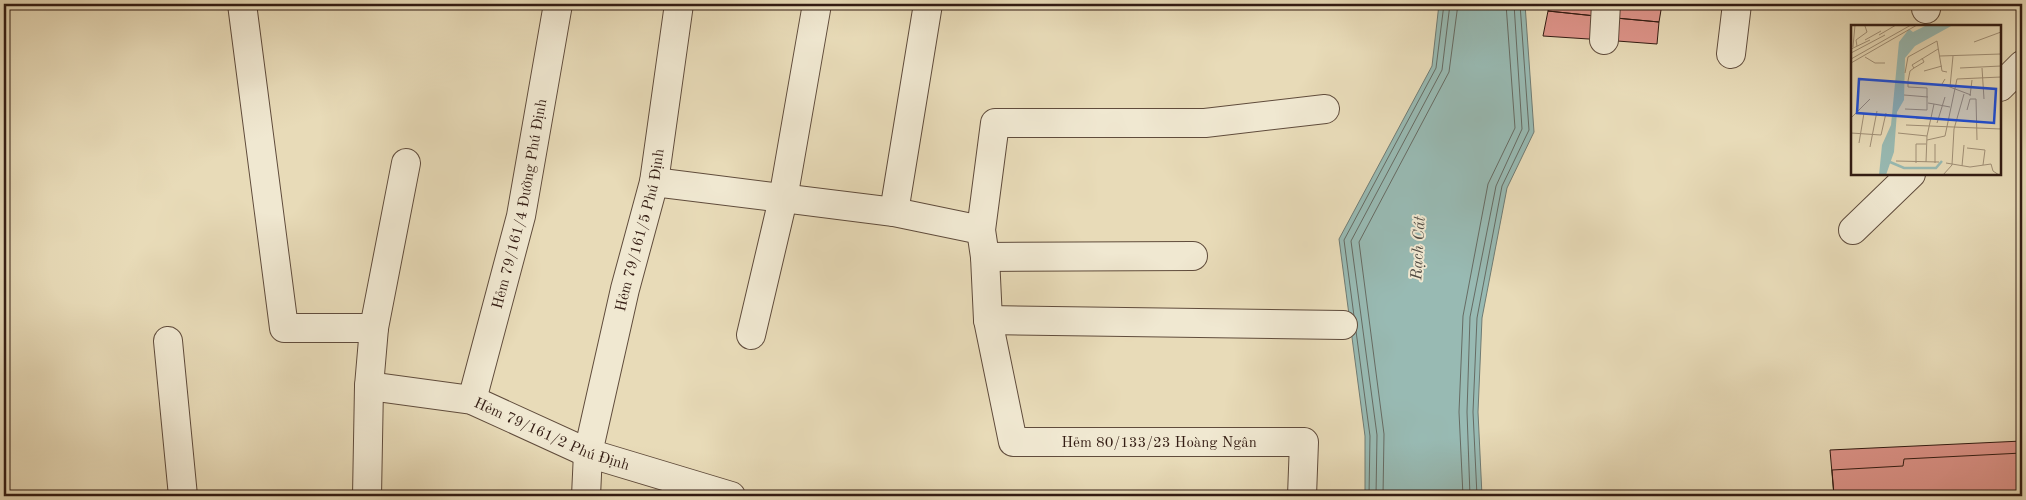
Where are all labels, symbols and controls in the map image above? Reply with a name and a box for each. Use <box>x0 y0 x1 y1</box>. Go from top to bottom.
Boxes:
inset map <box>1851 25 2001 175</box>
street label: Hẻm 79/161/4 Đường Phú Định <box>491 98 550 311</box>
street label: Hẻm 79/161/5 Phú Định <box>614 148 668 313</box>
water label: Rạch Cát <box>1409 215 1429 281</box>
street label: Hẻm 79/161/2 Phú Định <box>471 396 631 474</box>
street label: Hẻm 80/133/23 Hoàng Ngân <box>1061 436 1257 451</box>

